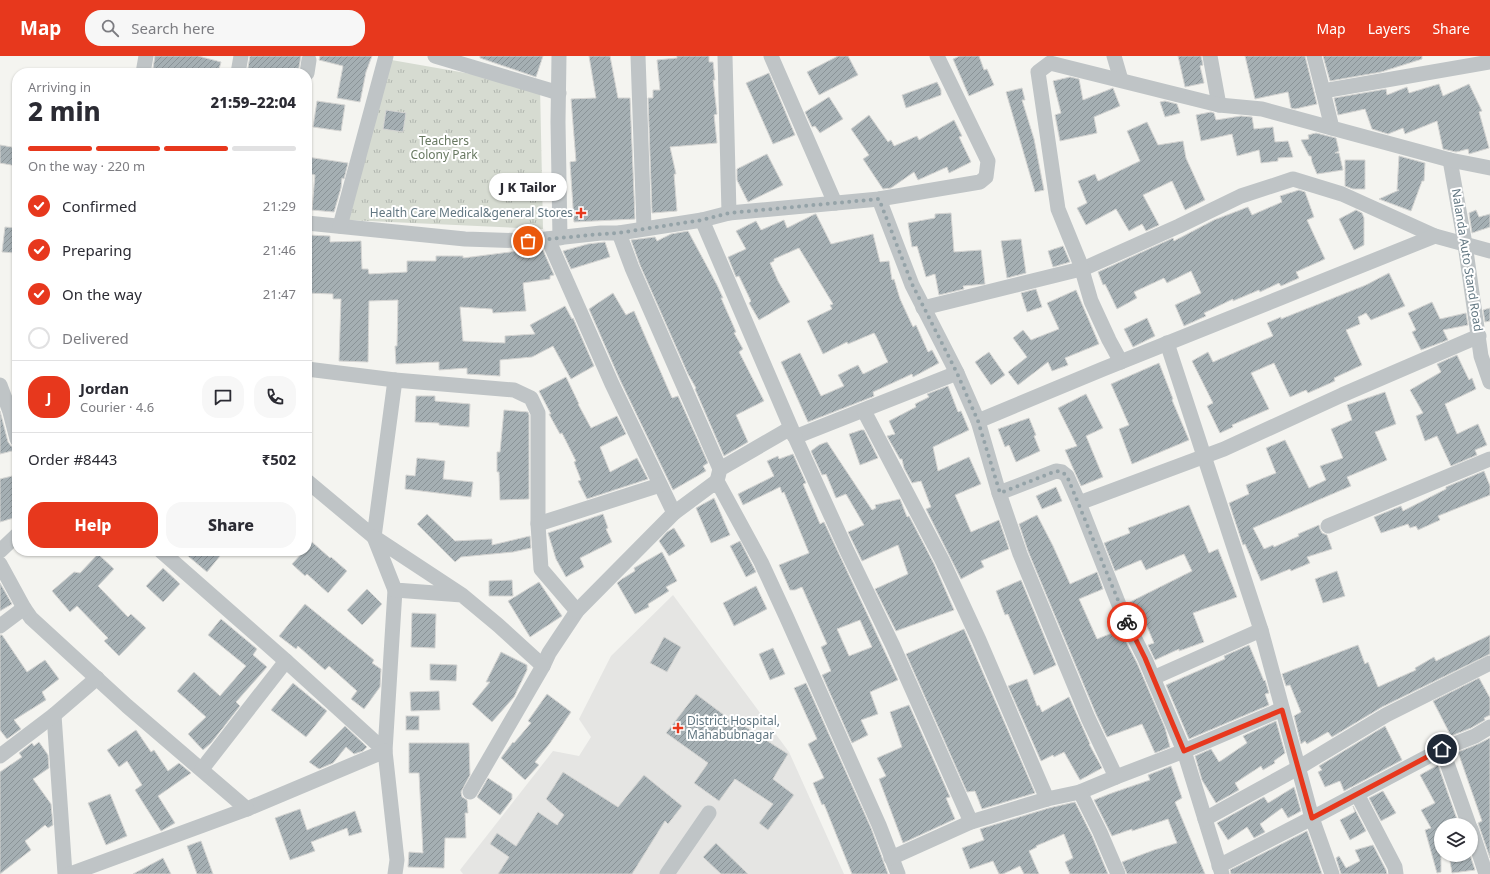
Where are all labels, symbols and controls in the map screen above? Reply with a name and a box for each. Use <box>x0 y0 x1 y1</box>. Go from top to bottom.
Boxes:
search box <box>85 10 365 46</box>
text: Map <box>20 15 61 41</box>
icon: search <box>99 17 121 39</box>
text: Search here <box>131 18 215 38</box>
text: Map <box>1317 19 1346 38</box>
text: Layers <box>1368 19 1410 38</box>
text: Share <box>1432 19 1470 38</box>
text: Arriving in <box>28 78 91 96</box>
text: 21:59–22:04 <box>211 92 296 112</box>
text: 2 min <box>28 93 101 129</box>
park label: Teachers Colony Park <box>410 132 478 163</box>
text: On the way · 220 m <box>28 157 145 175</box>
callout: J K Tailor <box>489 173 567 201</box>
text: J K Tailor <box>500 178 556 196</box>
street label: Nalanda Auto Stand Road <box>1448 187 1487 333</box>
icon: check <box>28 195 50 217</box>
text: Confirmed <box>62 196 137 216</box>
text: 21:29 <box>263 197 296 215</box>
place label: Health Care Medical&general Stores <box>370 204 573 221</box>
marker: Health Care Medical&general Stores <box>576 208 586 218</box>
pin <box>511 224 545 258</box>
icon: bag <box>517 230 539 252</box>
icon: check <box>28 239 50 261</box>
text: Preparing <box>62 240 132 260</box>
text: 21:46 <box>263 241 296 259</box>
icon: check <box>28 283 50 305</box>
text: On the way <box>62 284 142 304</box>
text: 21:47 <box>263 285 296 303</box>
text: Delivered <box>62 328 129 348</box>
button: chat <box>202 376 244 418</box>
button: phone <box>254 376 296 418</box>
text: Jordan <box>80 378 129 398</box>
text: J <box>47 387 51 407</box>
text: Courier · 4.6 <box>80 398 154 416</box>
text: Order #8443 <box>28 449 117 469</box>
text: ₹502 <box>262 449 296 469</box>
button: Help <box>28 502 158 548</box>
button: Share <box>166 502 296 548</box>
courier <box>1107 602 1147 642</box>
icon: bike <box>1116 611 1138 633</box>
place label: District Hospital, Mahabubnagar <box>687 712 780 743</box>
marker: District Hospital, Mahabubnagar <box>672 722 684 734</box>
pin <box>1425 732 1459 766</box>
icon: home <box>1431 738 1453 760</box>
map controls <box>1434 818 1478 862</box>
button: layers <box>1434 818 1478 862</box>

